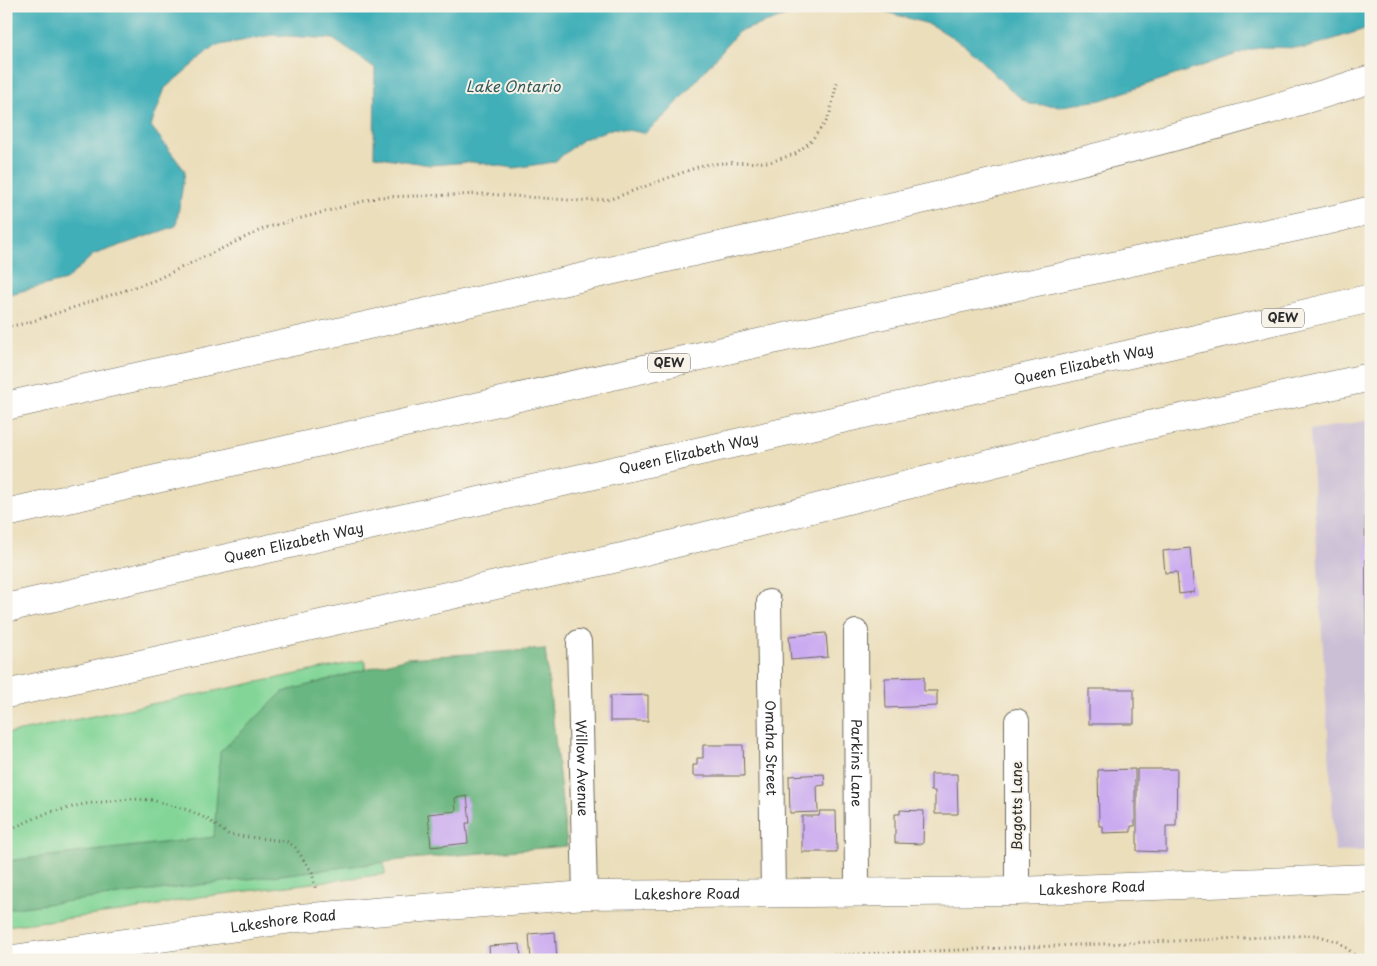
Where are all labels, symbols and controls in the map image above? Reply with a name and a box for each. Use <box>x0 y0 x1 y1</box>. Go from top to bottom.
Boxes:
water label: Lake Ontario <box>466 74 561 97</box>
road number: QEW <box>1262 308 1304 328</box>
street label: Queen Elizabeth Way <box>1012 338 1156 390</box>
road number: QEW <box>648 353 690 372</box>
street label: Queen Elizabeth Way <box>617 427 761 479</box>
street label: Queen Elizabeth Way <box>222 517 365 568</box>
street label: Omaha Street <box>760 700 783 796</box>
street label: Willow Avenue <box>571 719 594 817</box>
street label: Parkins Lane <box>846 719 868 807</box>
street label: Bagotts Lane <box>1006 761 1027 851</box>
street label: Lakeshore Road <box>1038 875 1146 900</box>
street label: Lakeshore Road <box>634 883 740 905</box>
street label: Lakeshore Road <box>229 904 337 938</box>

